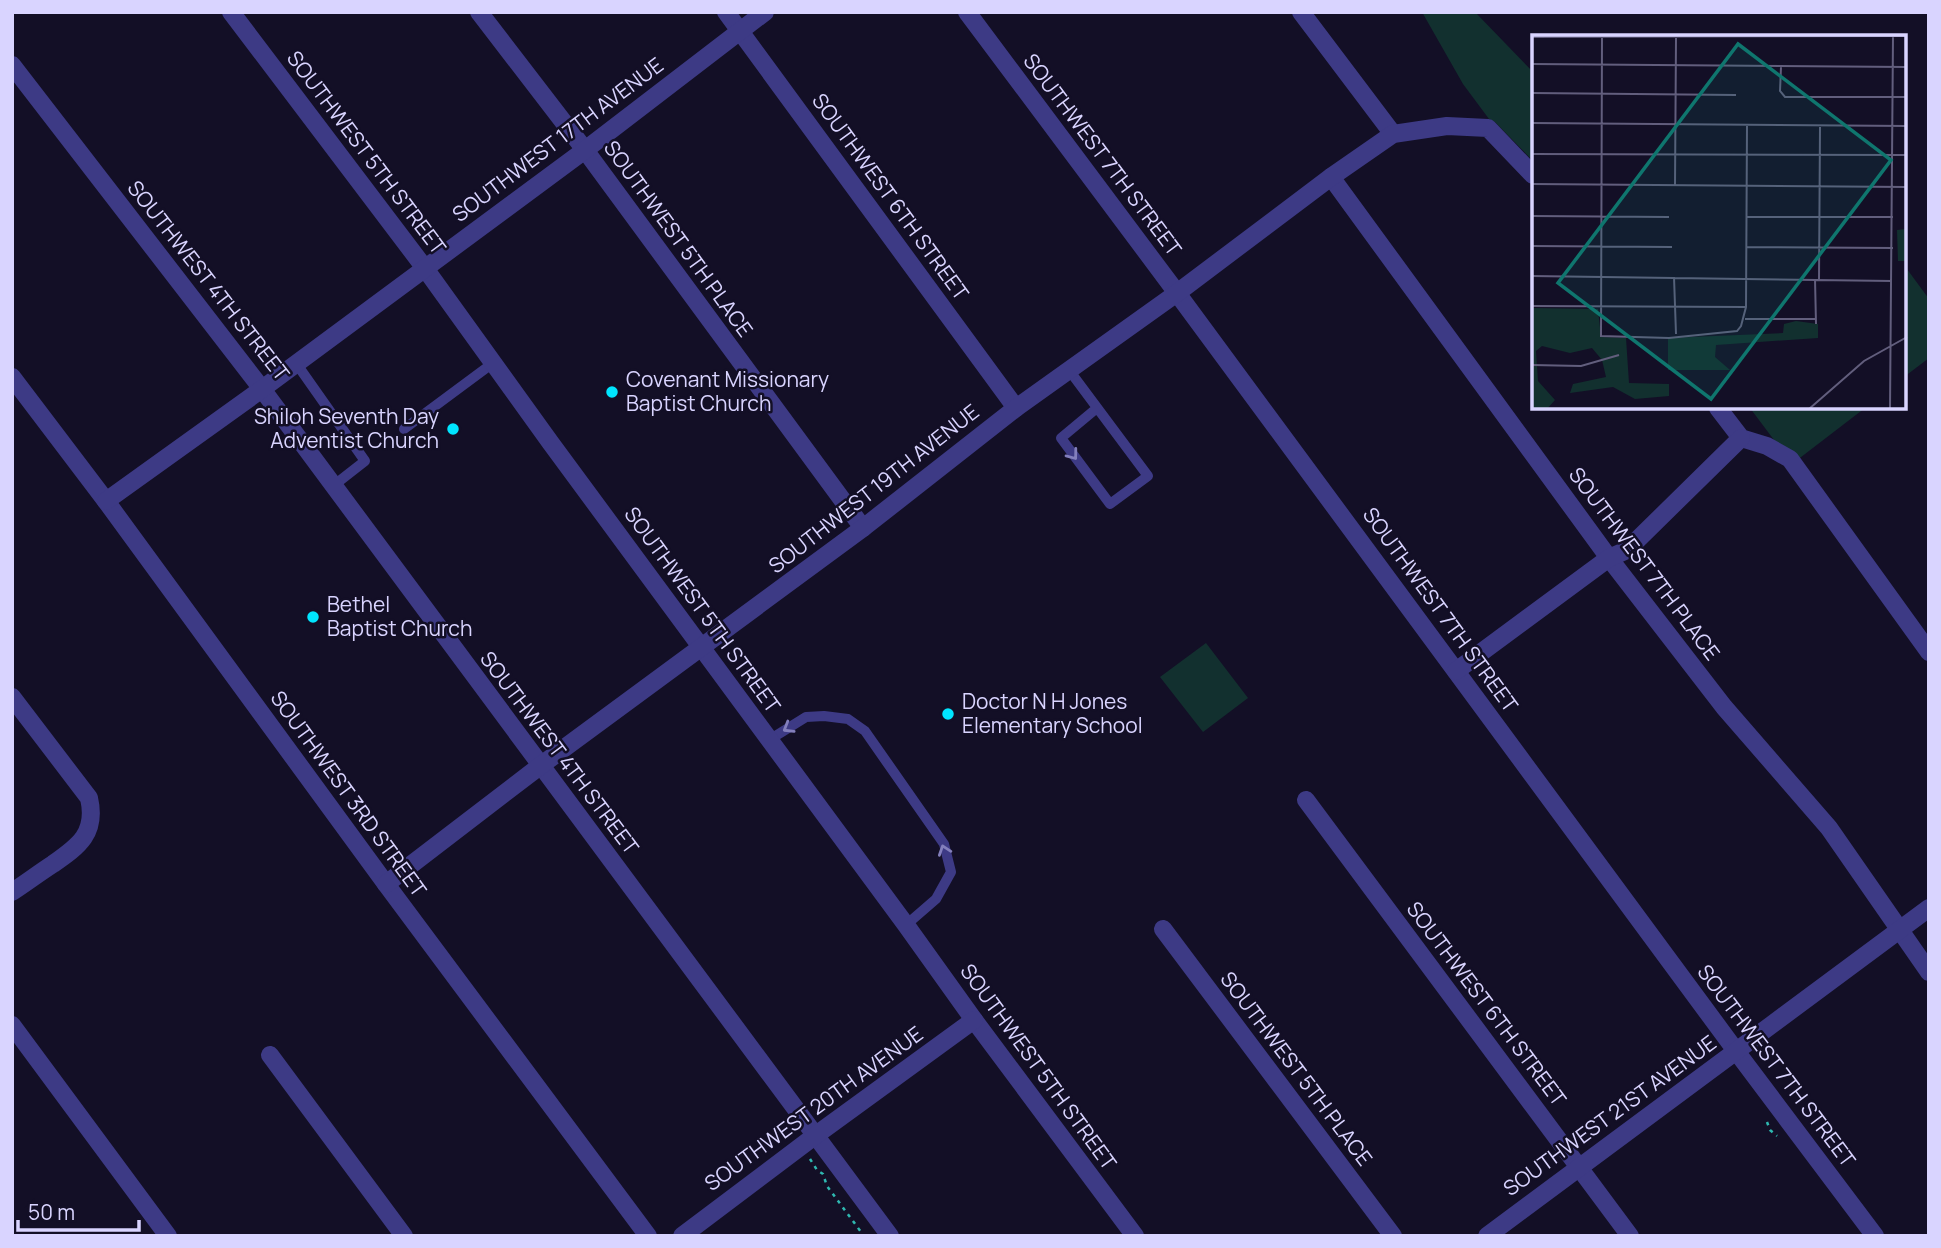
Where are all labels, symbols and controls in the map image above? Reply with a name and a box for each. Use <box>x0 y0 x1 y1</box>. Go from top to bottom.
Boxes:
inset map <box>1532 35 1906 410</box>
street label: SOUTHWEST 5TH STREET <box>281 45 453 260</box>
street label: SOUTHWEST 7TH STREET <box>1017 47 1188 262</box>
street label: SOUTHWEST 17TH AVENUE <box>446 51 669 228</box>
street label: SOUTHWEST 6TH STREET <box>806 87 976 306</box>
street label: SOUTHWEST 5TH PLACE <box>598 135 760 342</box>
street label: SOUTHWEST 4TH STREET <box>122 174 296 387</box>
place label: Covenant Missionary Baptist Church <box>626 365 829 417</box>
marker: Covenant Missionary Baptist Church <box>604 384 620 400</box>
street label: SOUTHWEST 19TH AVENUE <box>762 397 984 579</box>
place label: Shiloh Seventh Day Adventist Church <box>254 402 439 454</box>
marker: Shiloh Seventh Day Adventist Church <box>445 421 461 437</box>
one-way arrow <box>1065 447 1078 459</box>
street label: SOUTHWEST 7TH PLACE <box>1563 461 1727 666</box>
street label: SOUTHWEST 5TH STREET <box>619 501 787 718</box>
street label: SOUTHWEST 7TH STREET <box>1357 501 1525 718</box>
place label: Bethel Baptist Church <box>327 590 472 642</box>
marker: Bethel Baptist Church <box>305 609 321 625</box>
street label: SOUTHWEST 4TH STREET <box>474 645 646 860</box>
street label: SOUTHWEST 3RD STREET <box>265 685 433 902</box>
place label: Doctor N H Jones Elementary School <box>962 687 1143 739</box>
marker: Doctor N H Jones Elementary School <box>940 706 956 722</box>
one-way arrow <box>783 720 796 733</box>
one-way arrow <box>938 845 952 857</box>
street label: SOUTHWEST 6TH STREET <box>1401 895 1573 1112</box>
street label: SOUTHWEST 5TH STREET <box>955 958 1123 1175</box>
street label: SOUTHWEST 7TH STREET <box>1691 958 1862 1173</box>
street label: SOUTHWEST 5TH PLACE <box>1214 966 1379 1171</box>
street label: SOUTHWEST 20TH AVENUE <box>699 1019 928 1197</box>
street label: SOUTHWEST 21ST AVENUE <box>1497 1028 1721 1202</box>
scale bar <box>18 1188 138 1232</box>
text: 50 m <box>28 1198 75 1226</box>

